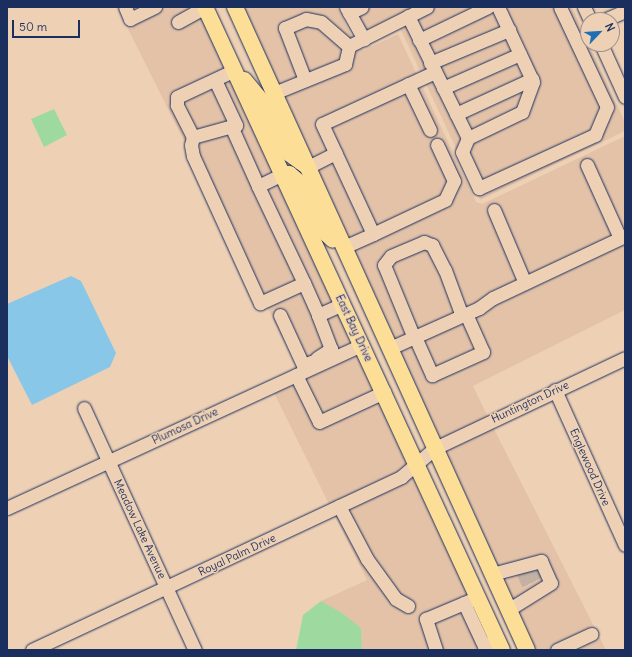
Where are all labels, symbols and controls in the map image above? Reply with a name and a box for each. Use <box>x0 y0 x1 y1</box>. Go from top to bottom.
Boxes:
scale bar <box>14 12 82 38</box>
north arrow <box>580 12 620 52</box>
text: 50 m <box>19 19 47 34</box>
text: N <box>602 21 618 34</box>
street label: East Bay Drive <box>333 292 375 364</box>
street label: Huntington Drive <box>489 378 571 426</box>
street label: Plumosa Drive <box>150 405 220 447</box>
street label: Englewood Drive <box>567 426 613 508</box>
street label: Meadow Lake Avenue <box>111 477 169 581</box>
street label: Royal Palm Drive <box>196 531 278 579</box>

